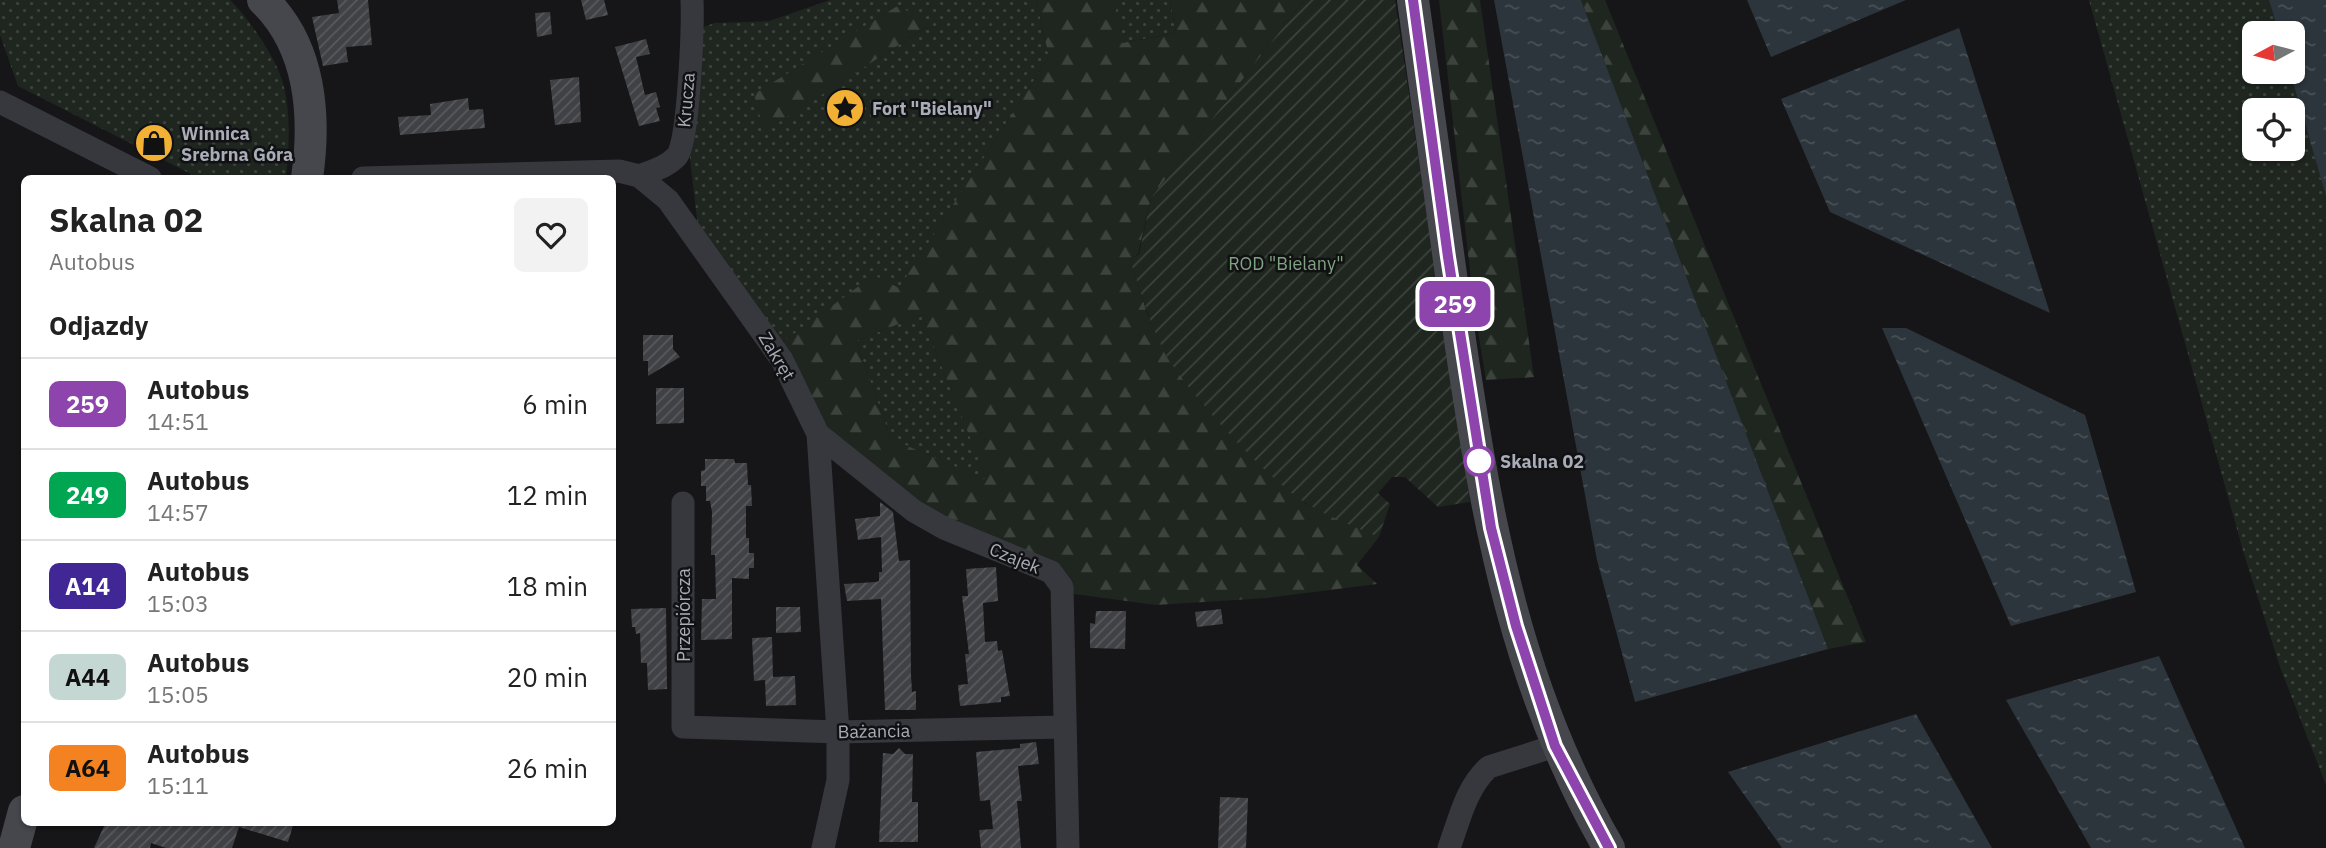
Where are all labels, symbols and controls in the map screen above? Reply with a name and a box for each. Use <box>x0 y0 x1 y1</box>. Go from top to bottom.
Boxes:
north arrow <box>2242 21 2305 84</box>
map controls <box>2242 21 2305 161</box>
street label: Krucza <box>672 71 700 128</box>
place icon: Fort "Bielany" <box>824 87 866 129</box>
place label: Fort "Bielany" <box>872 97 992 120</box>
button: locate <box>2242 98 2305 161</box>
shop icon: Winnica Srebrna Góra <box>133 122 175 164</box>
place label: Winnica Srebrna Góra <box>181 122 293 166</box>
text: Skalna 02 <box>49 198 203 241</box>
button: heart <box>514 198 588 272</box>
text: Autobus <box>49 246 135 276</box>
park label: ROD "Bielany" <box>1228 252 1344 275</box>
line badge: 259 <box>1415 281 1495 327</box>
text: 259 <box>1433 288 1477 320</box>
text: Odjazdy <box>49 308 149 342</box>
street label: Zakręt <box>754 328 800 384</box>
text: Autobus <box>147 372 249 406</box>
text: 6 min <box>522 387 588 421</box>
text: 259 <box>66 388 109 420</box>
text: 14:51 <box>147 406 209 436</box>
marker: Skalna 02 <box>1464 446 1494 476</box>
place label: Skalna 02 <box>1500 450 1584 473</box>
text: Autobus <box>147 463 249 497</box>
text: 12 min <box>507 478 588 512</box>
text: 249 <box>66 479 109 511</box>
text: 14:57 <box>147 497 209 527</box>
street label: Czajek <box>986 537 1044 579</box>
text: Autobus <box>147 554 249 588</box>
street label: Przepiórcza <box>672 568 695 662</box>
text: 18 min <box>507 569 588 603</box>
text: A14 <box>65 570 110 602</box>
text: 15:03 <box>147 588 209 618</box>
text: Autobus <box>147 645 249 679</box>
text: 20 min <box>507 660 588 694</box>
text: A44 <box>65 661 110 693</box>
text: 15:05 <box>147 679 209 709</box>
street label: Bażancia <box>837 719 911 743</box>
text: Autobus <box>147 736 249 770</box>
text: 26 min <box>507 751 588 785</box>
text: A64 <box>65 752 110 784</box>
text: 15:11 <box>147 770 209 800</box>

